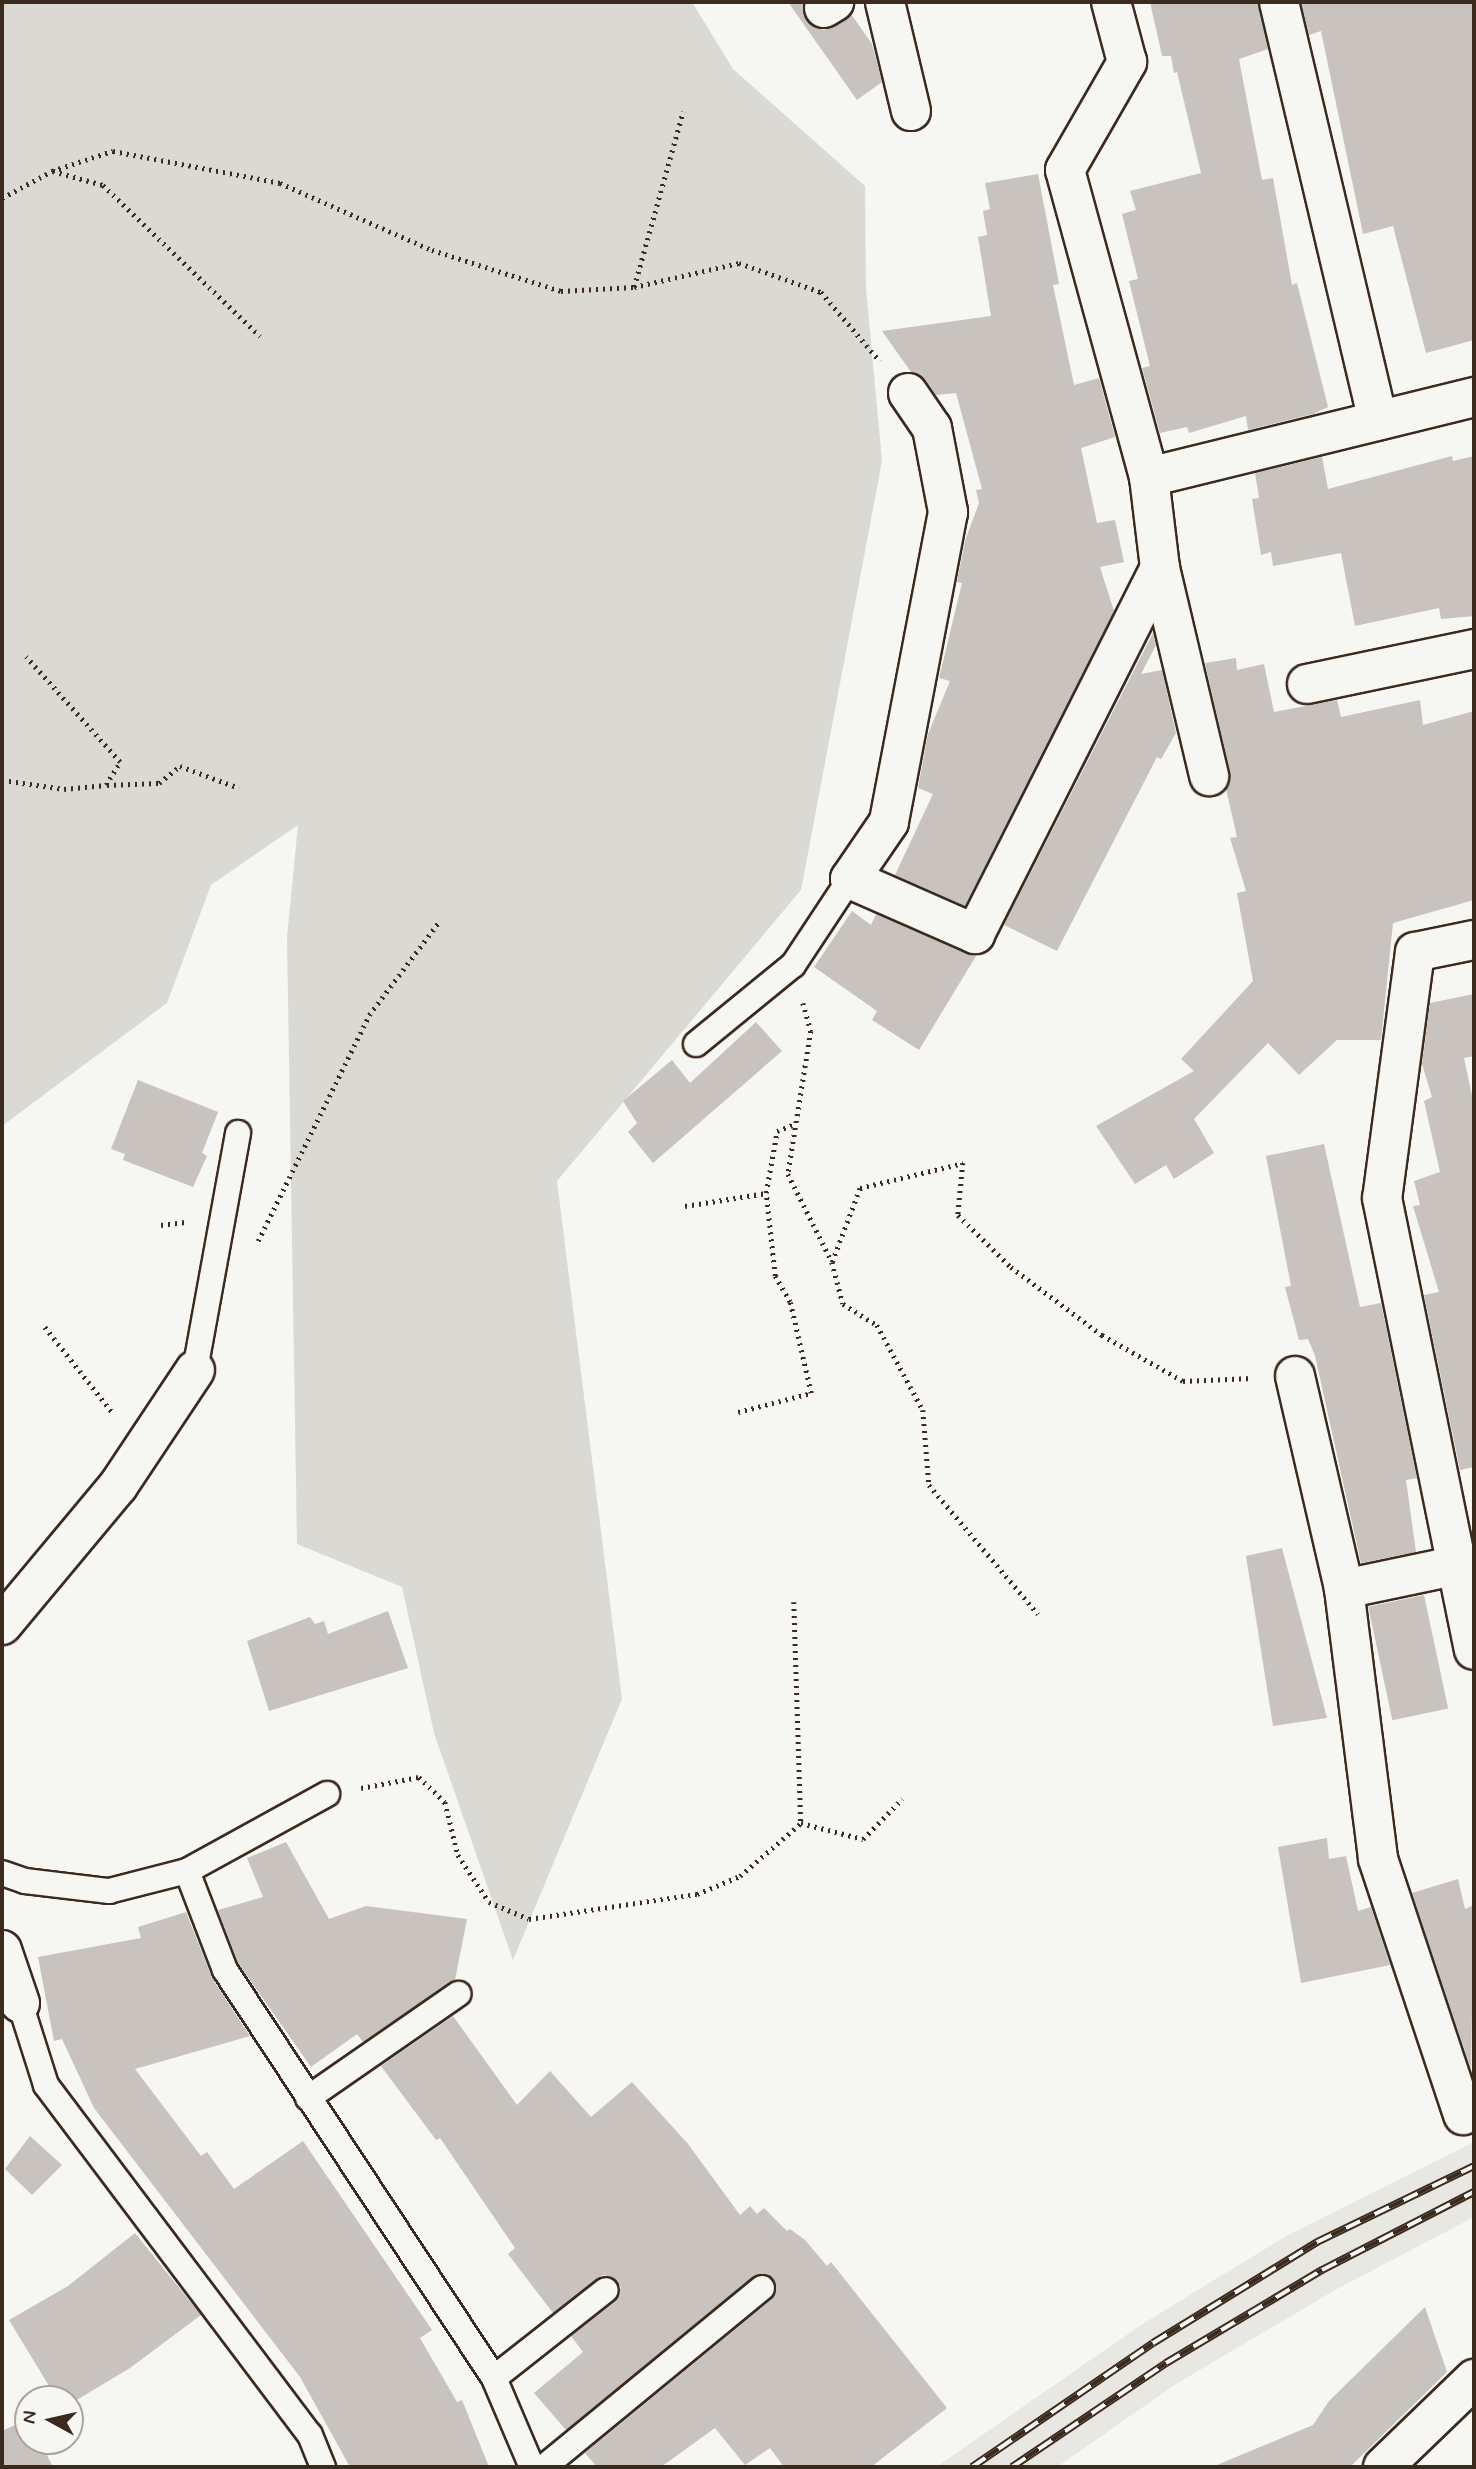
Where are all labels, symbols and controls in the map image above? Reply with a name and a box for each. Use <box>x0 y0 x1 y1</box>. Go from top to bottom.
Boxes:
north arrow <box>14 2385 84 2455</box>
text: N <box>16 2409 43 2425</box>

